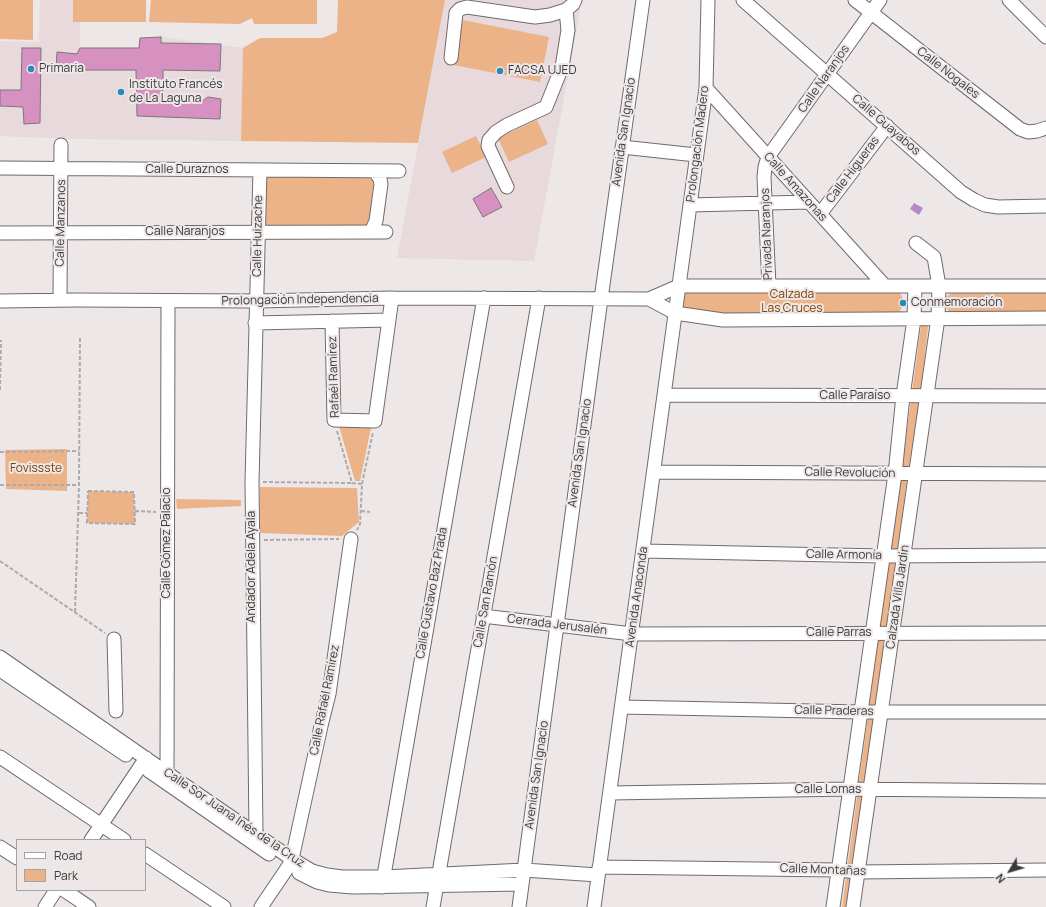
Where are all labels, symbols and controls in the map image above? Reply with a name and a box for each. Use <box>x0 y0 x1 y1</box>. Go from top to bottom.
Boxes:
street label: Calle Naranjos <box>795 42 853 116</box>
street label: Calle Nogales <box>914 44 982 102</box>
place label: Primaria <box>39 62 84 76</box>
marker: Primaria <box>26 64 36 74</box>
place label: FACSA UJED <box>508 64 577 78</box>
marker: FACSA UJED <box>495 66 505 76</box>
street label: Avenida San Ignacio <box>609 77 639 187</box>
place label: Instituto Francés de La Laguna <box>129 78 223 106</box>
street label: Prolongación Madero <box>684 85 712 203</box>
marker: Instituto Francés de La Laguna <box>116 87 126 97</box>
street label: Calle Guayabos <box>849 92 923 158</box>
street label: Calle Higueras <box>823 134 883 206</box>
street label: Calle Amazonas <box>760 150 830 224</box>
street label: Calle Duraznos <box>146 163 228 177</box>
street label: Calle Manzanos <box>53 179 69 267</box>
street label: Privada Naranjos <box>758 188 776 280</box>
street label: Calle Huizache <box>250 195 266 277</box>
street label: Calle Naranjos <box>145 225 225 239</box>
park label: Calzada Las Cruces <box>761 288 823 316</box>
street label: Prolongación Independencia <box>221 291 379 309</box>
place label: Conmemoración <box>911 296 1002 310</box>
marker: Conmemoración <box>898 298 908 308</box>
street label: Rafaél Ramírez <box>325 336 343 418</box>
street label: Calle Paraíso <box>820 389 890 403</box>
street label: Avenida San Ignacio <box>565 398 595 508</box>
park label: Fovissste <box>10 462 62 476</box>
street label: Calle Revolución <box>804 465 896 481</box>
street label: Calle Gómez Palacio <box>160 487 174 599</box>
street label: Andador Adela Ayala <box>245 511 259 623</box>
street label: Calle Gustavo Baz Prada <box>413 526 451 660</box>
street label: Calzada Villa Jardín <box>884 544 912 650</box>
street label: Avenida Anaconda <box>623 546 651 648</box>
street label: Calle Armonía <box>806 547 882 563</box>
street label: Calle San Ramón <box>471 555 501 649</box>
street label: Cerrada Jerusalén <box>506 612 608 638</box>
street label: Calle Parras <box>806 626 872 640</box>
street label: Calle Rafaél Ramírez <box>307 644 343 756</box>
street label: Calle Praderas <box>794 703 874 719</box>
street label: Avenida San Ignacio <box>522 720 552 830</box>
street label: Calle Sor Juana Inés de la Cruz <box>161 765 307 871</box>
street label: Calle Lomas <box>795 783 861 797</box>
legend <box>16 839 146 891</box>
text: Road <box>54 847 82 864</box>
north arrow <box>990 851 1030 891</box>
street label: Calle Montañas <box>780 861 866 879</box>
text: Park <box>54 867 78 884</box>
text: N <box>992 871 1008 886</box>

